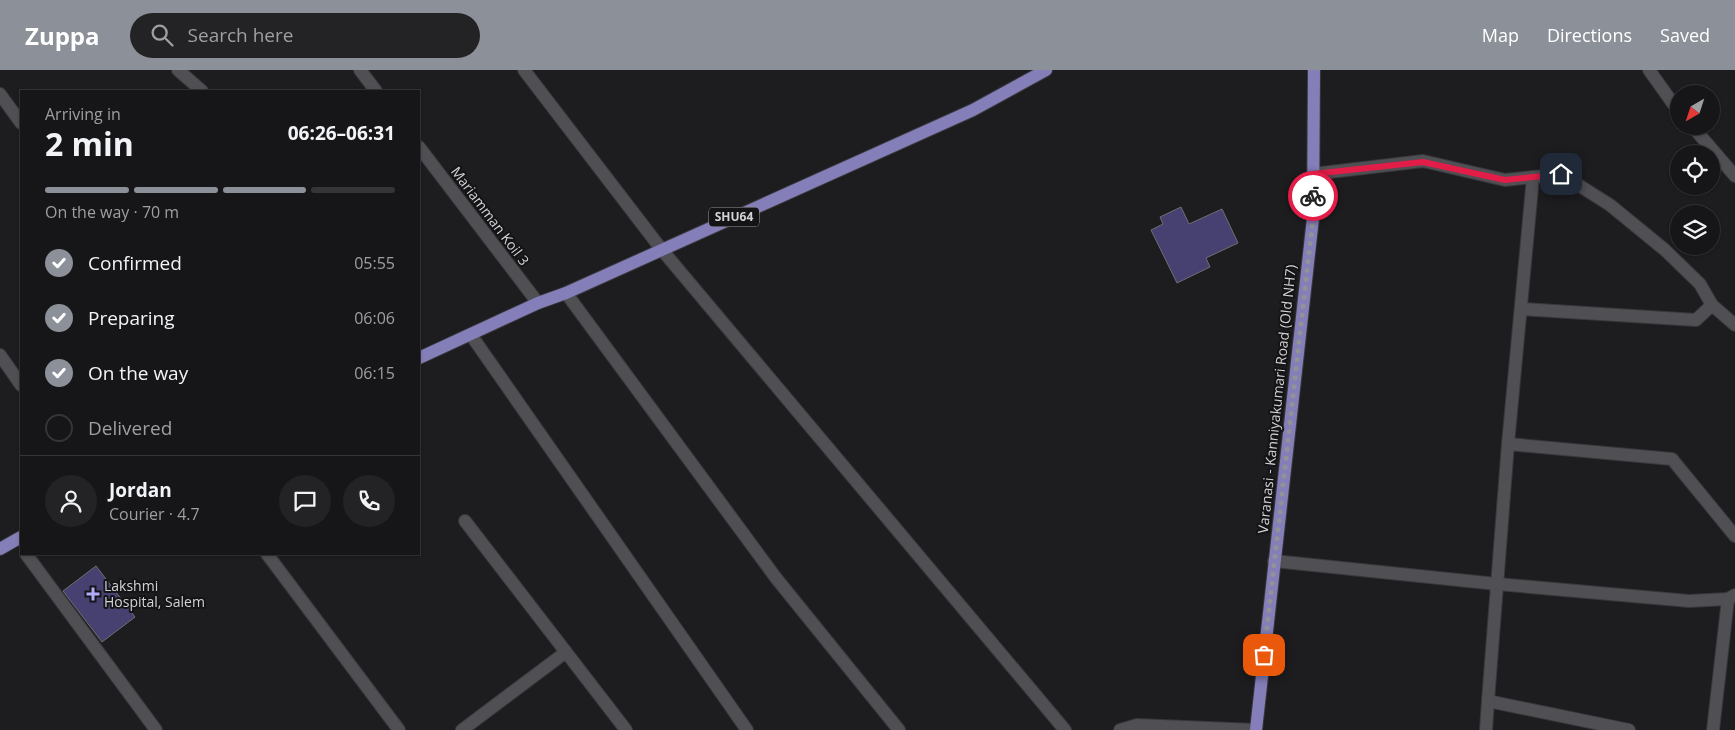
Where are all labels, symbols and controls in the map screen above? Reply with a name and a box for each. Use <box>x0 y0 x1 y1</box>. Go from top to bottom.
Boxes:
search box <box>130 13 480 58</box>
text: Zuppa <box>25 19 100 52</box>
icon: search <box>148 21 176 49</box>
text: Search here <box>188 22 293 48</box>
text: Map <box>1482 23 1519 47</box>
text: Directions <box>1547 23 1632 47</box>
text: Saved <box>1660 23 1710 47</box>
north arrow <box>1670 85 1720 135</box>
map controls <box>1670 85 1720 255</box>
text: Arriving in <box>45 103 121 125</box>
text: 06:26–06:31 <box>288 120 395 146</box>
text: 2 min <box>45 122 134 165</box>
button: locate <box>1670 145 1720 195</box>
pin <box>1540 153 1582 195</box>
icon: home <box>1547 160 1575 188</box>
street label: Mariamman Koil 3 <box>447 162 534 269</box>
courier <box>1288 171 1338 221</box>
icon: bike <box>1299 182 1327 210</box>
text: On the way · 70 m <box>45 201 179 223</box>
button: layers <box>1670 205 1720 255</box>
road number: SHU64 <box>709 208 759 226</box>
icon: check <box>45 249 73 277</box>
text: Confirmed <box>88 250 182 276</box>
text: 05:55 <box>354 252 395 274</box>
street label: Varanasi - Kanniyakumari Road (Old NH7) <box>1253 264 1300 534</box>
icon: check <box>45 304 73 332</box>
text: Preparing <box>88 305 175 331</box>
text: 06:06 <box>354 307 395 329</box>
icon: check <box>45 359 73 387</box>
text: On the way <box>88 360 188 386</box>
text: 06:15 <box>354 362 395 384</box>
text: Delivered <box>88 415 172 441</box>
button: person <box>45 475 97 527</box>
button: chat <box>279 475 331 527</box>
button: phone <box>343 475 395 527</box>
text: Jordan <box>109 477 172 503</box>
text: Courier · 4.7 <box>109 503 200 525</box>
place label: Lakshmi Hospital, Salem <box>104 576 205 611</box>
marker: Lakshmi Hospital, Salem <box>86 587 100 601</box>
pin <box>1243 634 1285 676</box>
icon: bag <box>1250 641 1278 669</box>

